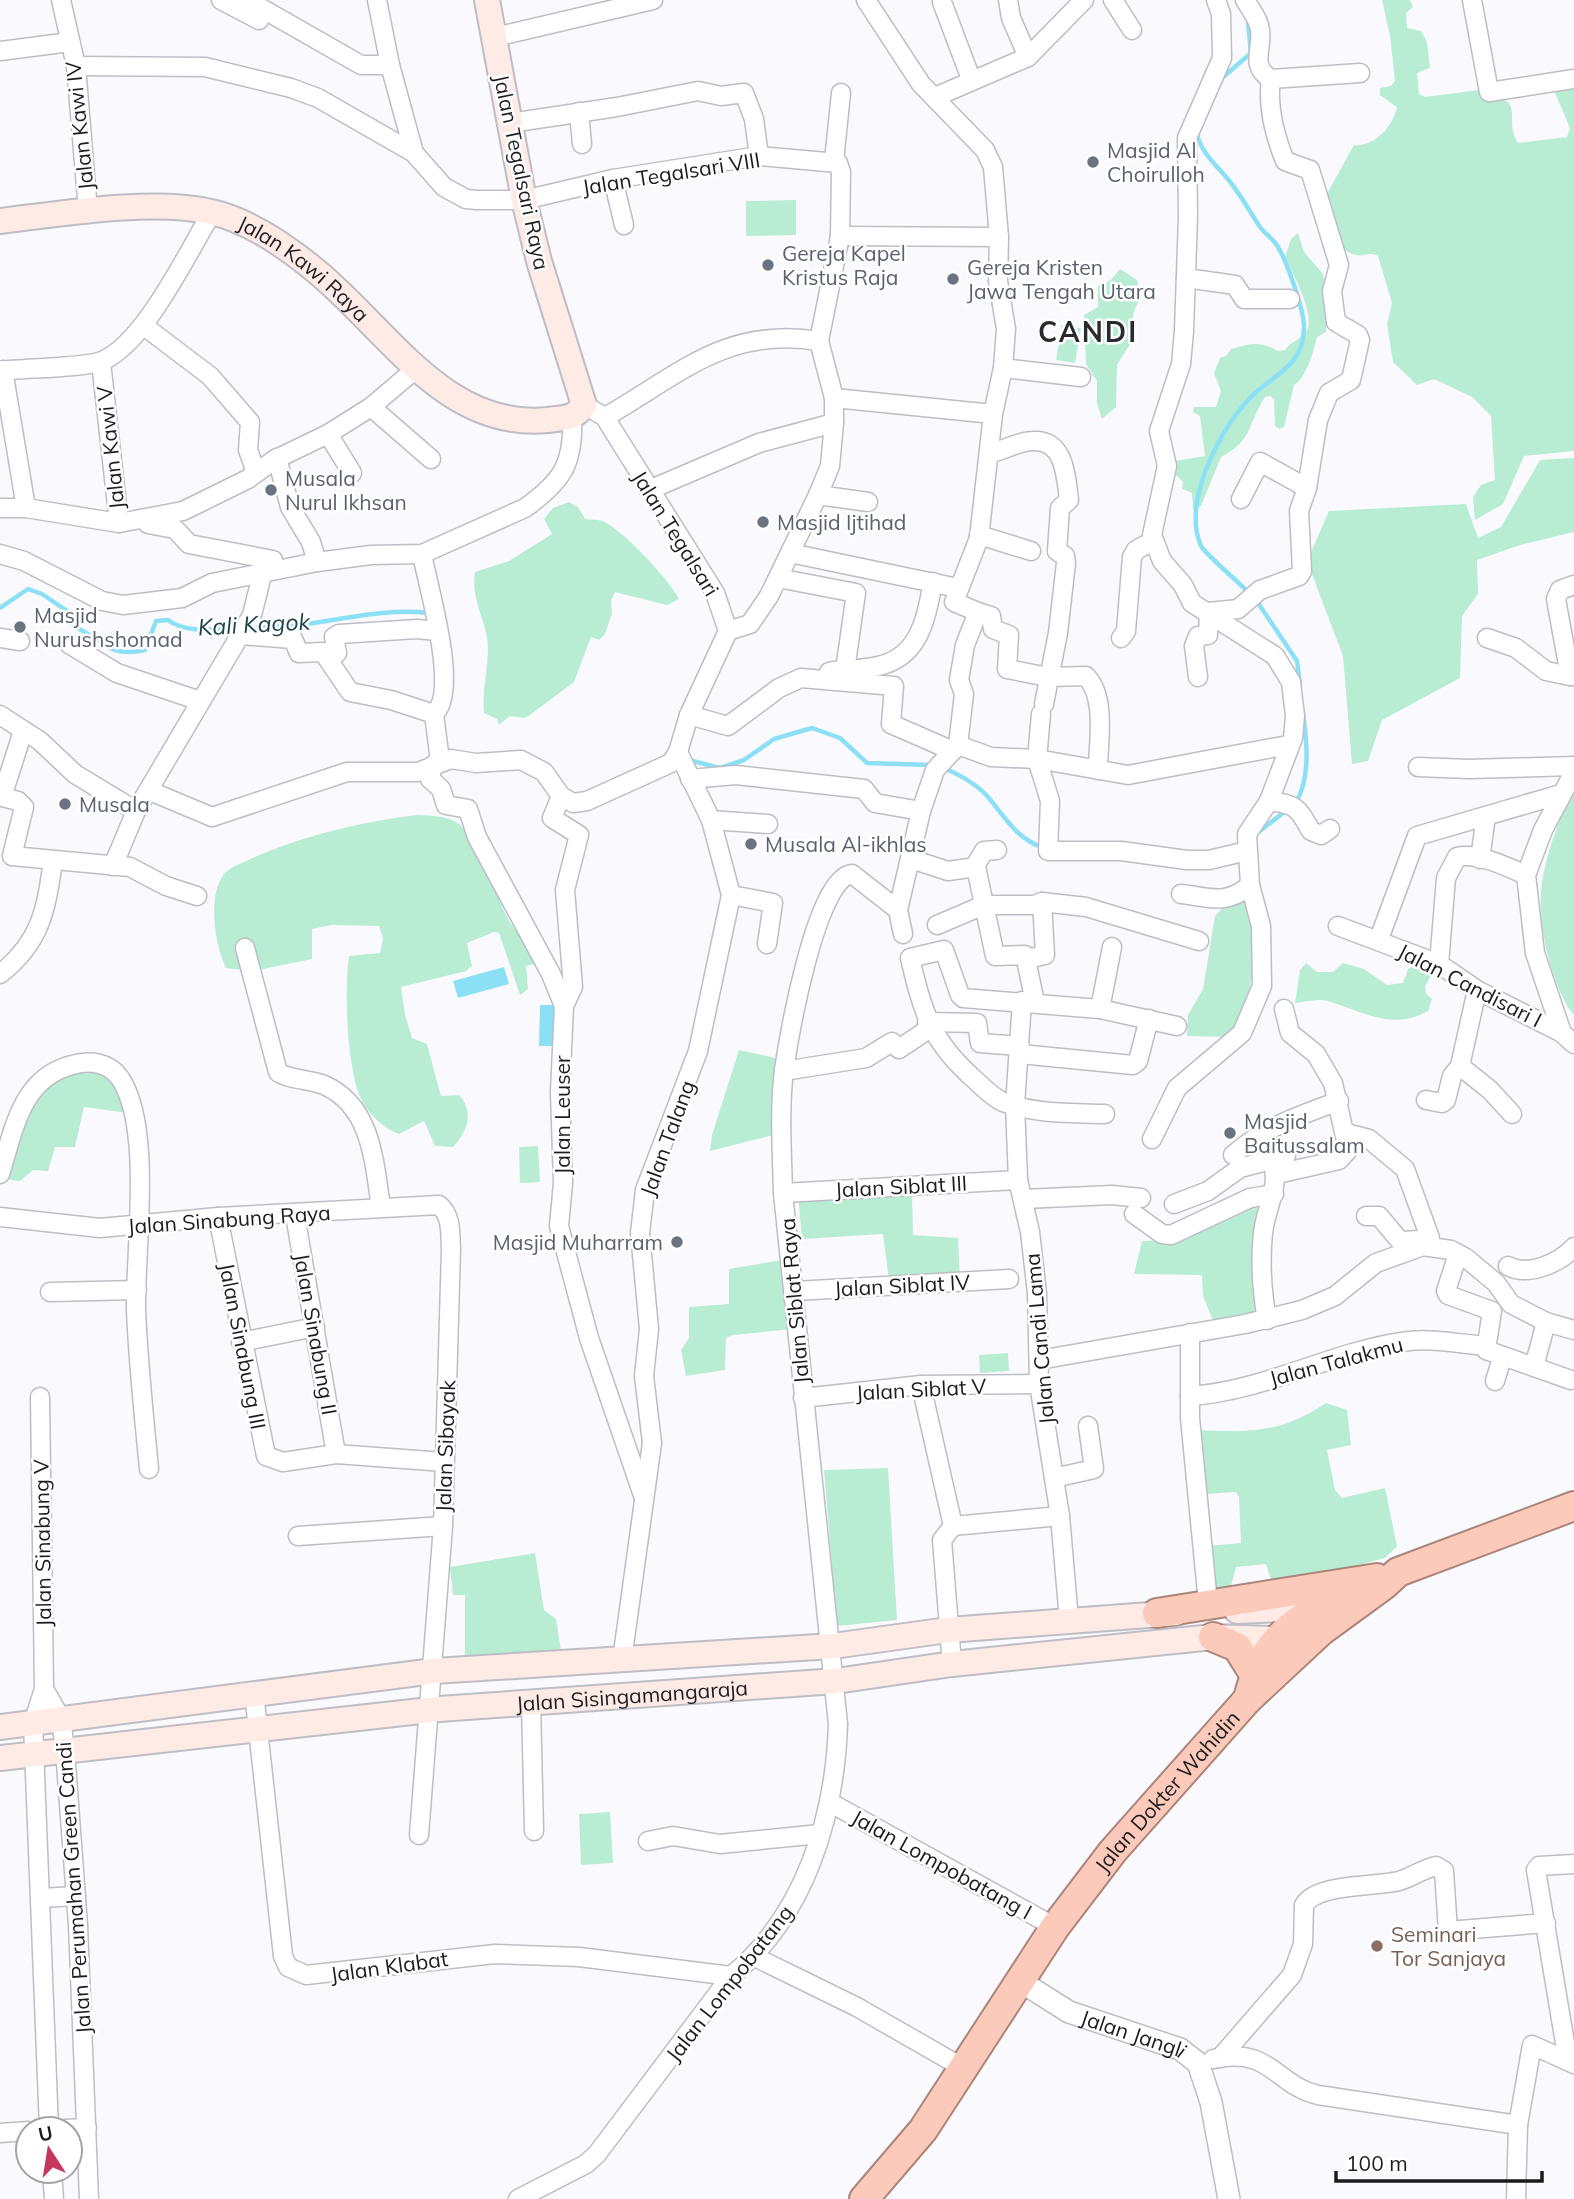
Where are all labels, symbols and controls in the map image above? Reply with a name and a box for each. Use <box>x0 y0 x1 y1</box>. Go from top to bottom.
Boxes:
street label: Jalan Kawi IV <box>59 60 99 192</box>
street label: Jalan Tegalsari Raya <box>489 72 555 272</box>
place label: Masjid Al Choirulloh <box>1107 137 1205 187</box>
street label: Jalan Tegalsari VIII <box>580 146 762 200</box>
marker: Masjid Al Choirulloh <box>1085 154 1101 170</box>
street label: Jalan Kawi Raya <box>234 209 375 327</box>
place label: Gereja Kapel Kristus Raja <box>782 240 906 290</box>
place label: Gereja Kristen Jawa Tengah Utara <box>967 254 1156 304</box>
marker: Gereja Kapel Kristus Raja <box>760 257 776 273</box>
marker: Gereja Kristen Jawa Tengah Utara <box>945 271 961 287</box>
district label: CANDI <box>1038 314 1138 349</box>
street label: Jalan Kawi V <box>91 385 129 511</box>
place label: Musala Nurul Ikhsan <box>285 465 407 515</box>
street label: Jalan Tegalsari <box>627 465 725 601</box>
marker: Musala Nurul Ikhsan <box>263 482 279 498</box>
place label: Masjid Ijtihad <box>777 509 906 535</box>
marker: Masjid Ijtihad <box>755 514 771 530</box>
place label: Masjid Nurushshomad <box>34 602 183 652</box>
water label: Kali Kagok <box>197 607 312 641</box>
marker: Masjid Nurushshomad <box>12 619 28 635</box>
place label: Musala <box>79 791 150 817</box>
marker: Musala <box>57 796 73 812</box>
place label: Musala Al-ikhlas <box>765 831 927 857</box>
marker: Musala Al-ikhlas <box>743 836 759 852</box>
street label: Jalan Candisari I <box>1394 938 1546 1032</box>
street label: Jalan Leuser <box>549 1055 575 1175</box>
street label: Jalan Talang <box>634 1077 700 1199</box>
place label: Masjid Baitussalam <box>1244 1108 1365 1158</box>
marker: Masjid Baitussalam <box>1222 1125 1238 1141</box>
street label: Jalan Siblat III <box>834 1170 968 1202</box>
street label: Jalan Sinabung Raya <box>127 1199 331 1239</box>
street label: Jalan Siblat Raya <box>774 1217 814 1385</box>
place label: Masjid Muharram <box>493 1229 663 1255</box>
marker: Masjid Muharram <box>669 1234 685 1250</box>
street label: Jalan Sinabung II <box>289 1251 343 1417</box>
street label: Jalan Candi Lama <box>1019 1252 1059 1426</box>
street label: Jalan Sinabung III <box>214 1260 272 1432</box>
street label: Jalan Siblat IV <box>833 1268 971 1302</box>
street label: Jalan Talakmu <box>1266 1331 1406 1391</box>
street label: Jalan Siblat V <box>855 1373 987 1405</box>
street label: Jalan Sibayak <box>430 1379 460 1513</box>
street label: Jalan Sinabung V <box>28 1459 56 1627</box>
street label: Jalan Sisingamangaraja <box>515 1674 749 1717</box>
street label: Jalan Dokter Wahidin <box>1089 1705 1245 1877</box>
street label: Jalan Perumahan Green Candi <box>50 1741 96 2035</box>
street label: Jalan Lompobatang I <box>847 1804 1037 1924</box>
street label: Jalan Lompobatang <box>660 1900 798 2066</box>
place label: Seminari Tor Sanjaya <box>1391 1921 1506 1971</box>
marker: Seminari Tor Sanjaya <box>1369 1938 1385 1954</box>
street label: Jalan Klabat <box>329 1945 449 1987</box>
street label: Jalan Jangli <box>1077 2004 1193 2063</box>
north arrow <box>14 2115 84 2185</box>
text: U <box>36 2120 55 2147</box>
scale bar <box>1336 2140 1542 2184</box>
text: 100 m <box>1346 2150 1408 2176</box>

